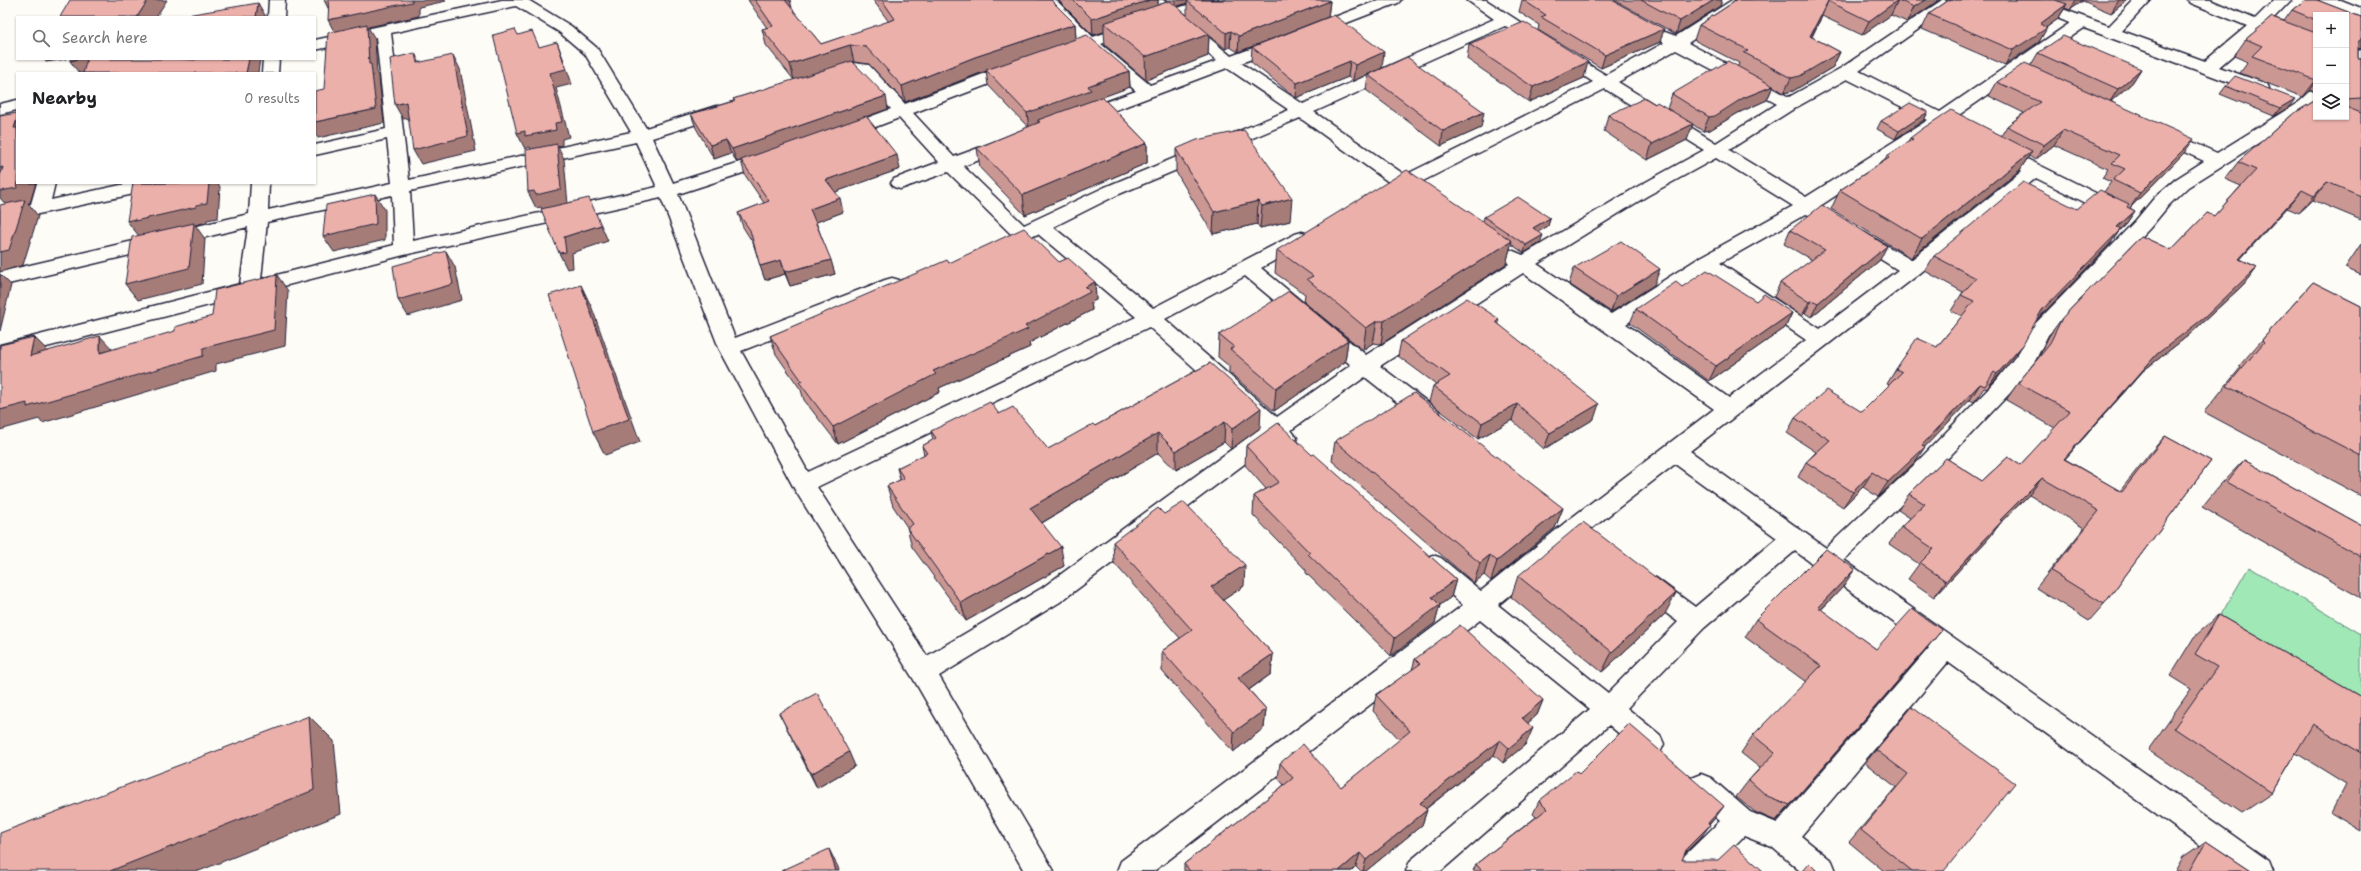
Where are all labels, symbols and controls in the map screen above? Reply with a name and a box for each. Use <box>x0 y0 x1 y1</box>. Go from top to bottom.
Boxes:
map controls <box>2313 12 2349 120</box>
button: + <box>2313 12 2349 48</box>
search box <box>16 16 316 60</box>
icon: search <box>30 27 52 49</box>
text: Search here <box>62 28 148 48</box>
button: − <box>2313 48 2349 84</box>
button: layers <box>2313 84 2349 120</box>
text: Nearby <box>32 87 97 109</box>
text: 0 results <box>244 90 300 107</box>

